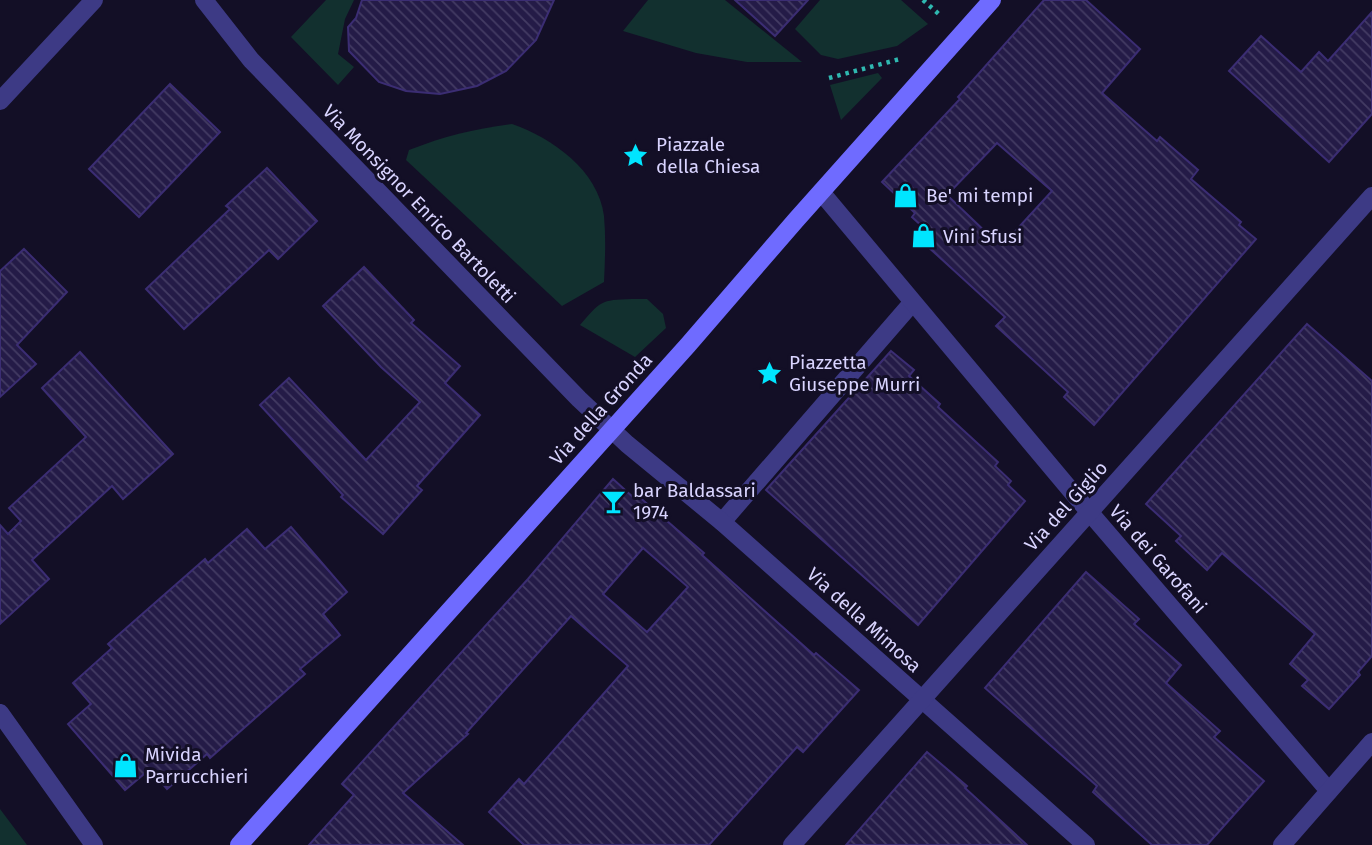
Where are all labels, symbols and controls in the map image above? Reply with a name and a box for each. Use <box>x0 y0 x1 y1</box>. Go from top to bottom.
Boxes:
street label: Via Monsignor Enrico Bartoletti <box>318 100 520 308</box>
place label: Piazzale della Chiesa <box>656 133 760 178</box>
place icon: Piazzale della Chiesa <box>622 141 650 169</box>
shop icon: Be' mi tempi <box>892 181 920 209</box>
place label: Be' mi tempi <box>926 184 1033 207</box>
shop icon: Vini Sfusi <box>909 222 937 250</box>
place label: Vini Sfusi <box>943 225 1022 248</box>
street label: Via della Gronda <box>545 349 657 469</box>
place label: Piazzetta Giuseppe Murri <box>789 351 920 396</box>
place icon: Piazzetta Giuseppe Murri <box>755 359 783 387</box>
street label: Via del Giglio <box>1020 456 1112 556</box>
place label: bar Baldassari 1974 <box>633 479 756 524</box>
bar icon: bar Baldassari 1974 <box>599 487 627 515</box>
street label: Via dei Garofani <box>1105 500 1211 618</box>
street label: Via della Mimosa <box>802 563 926 677</box>
place label: Mivida Parrucchieri <box>145 743 248 788</box>
shop icon: Mivida Parrucchieri <box>111 751 139 779</box>

